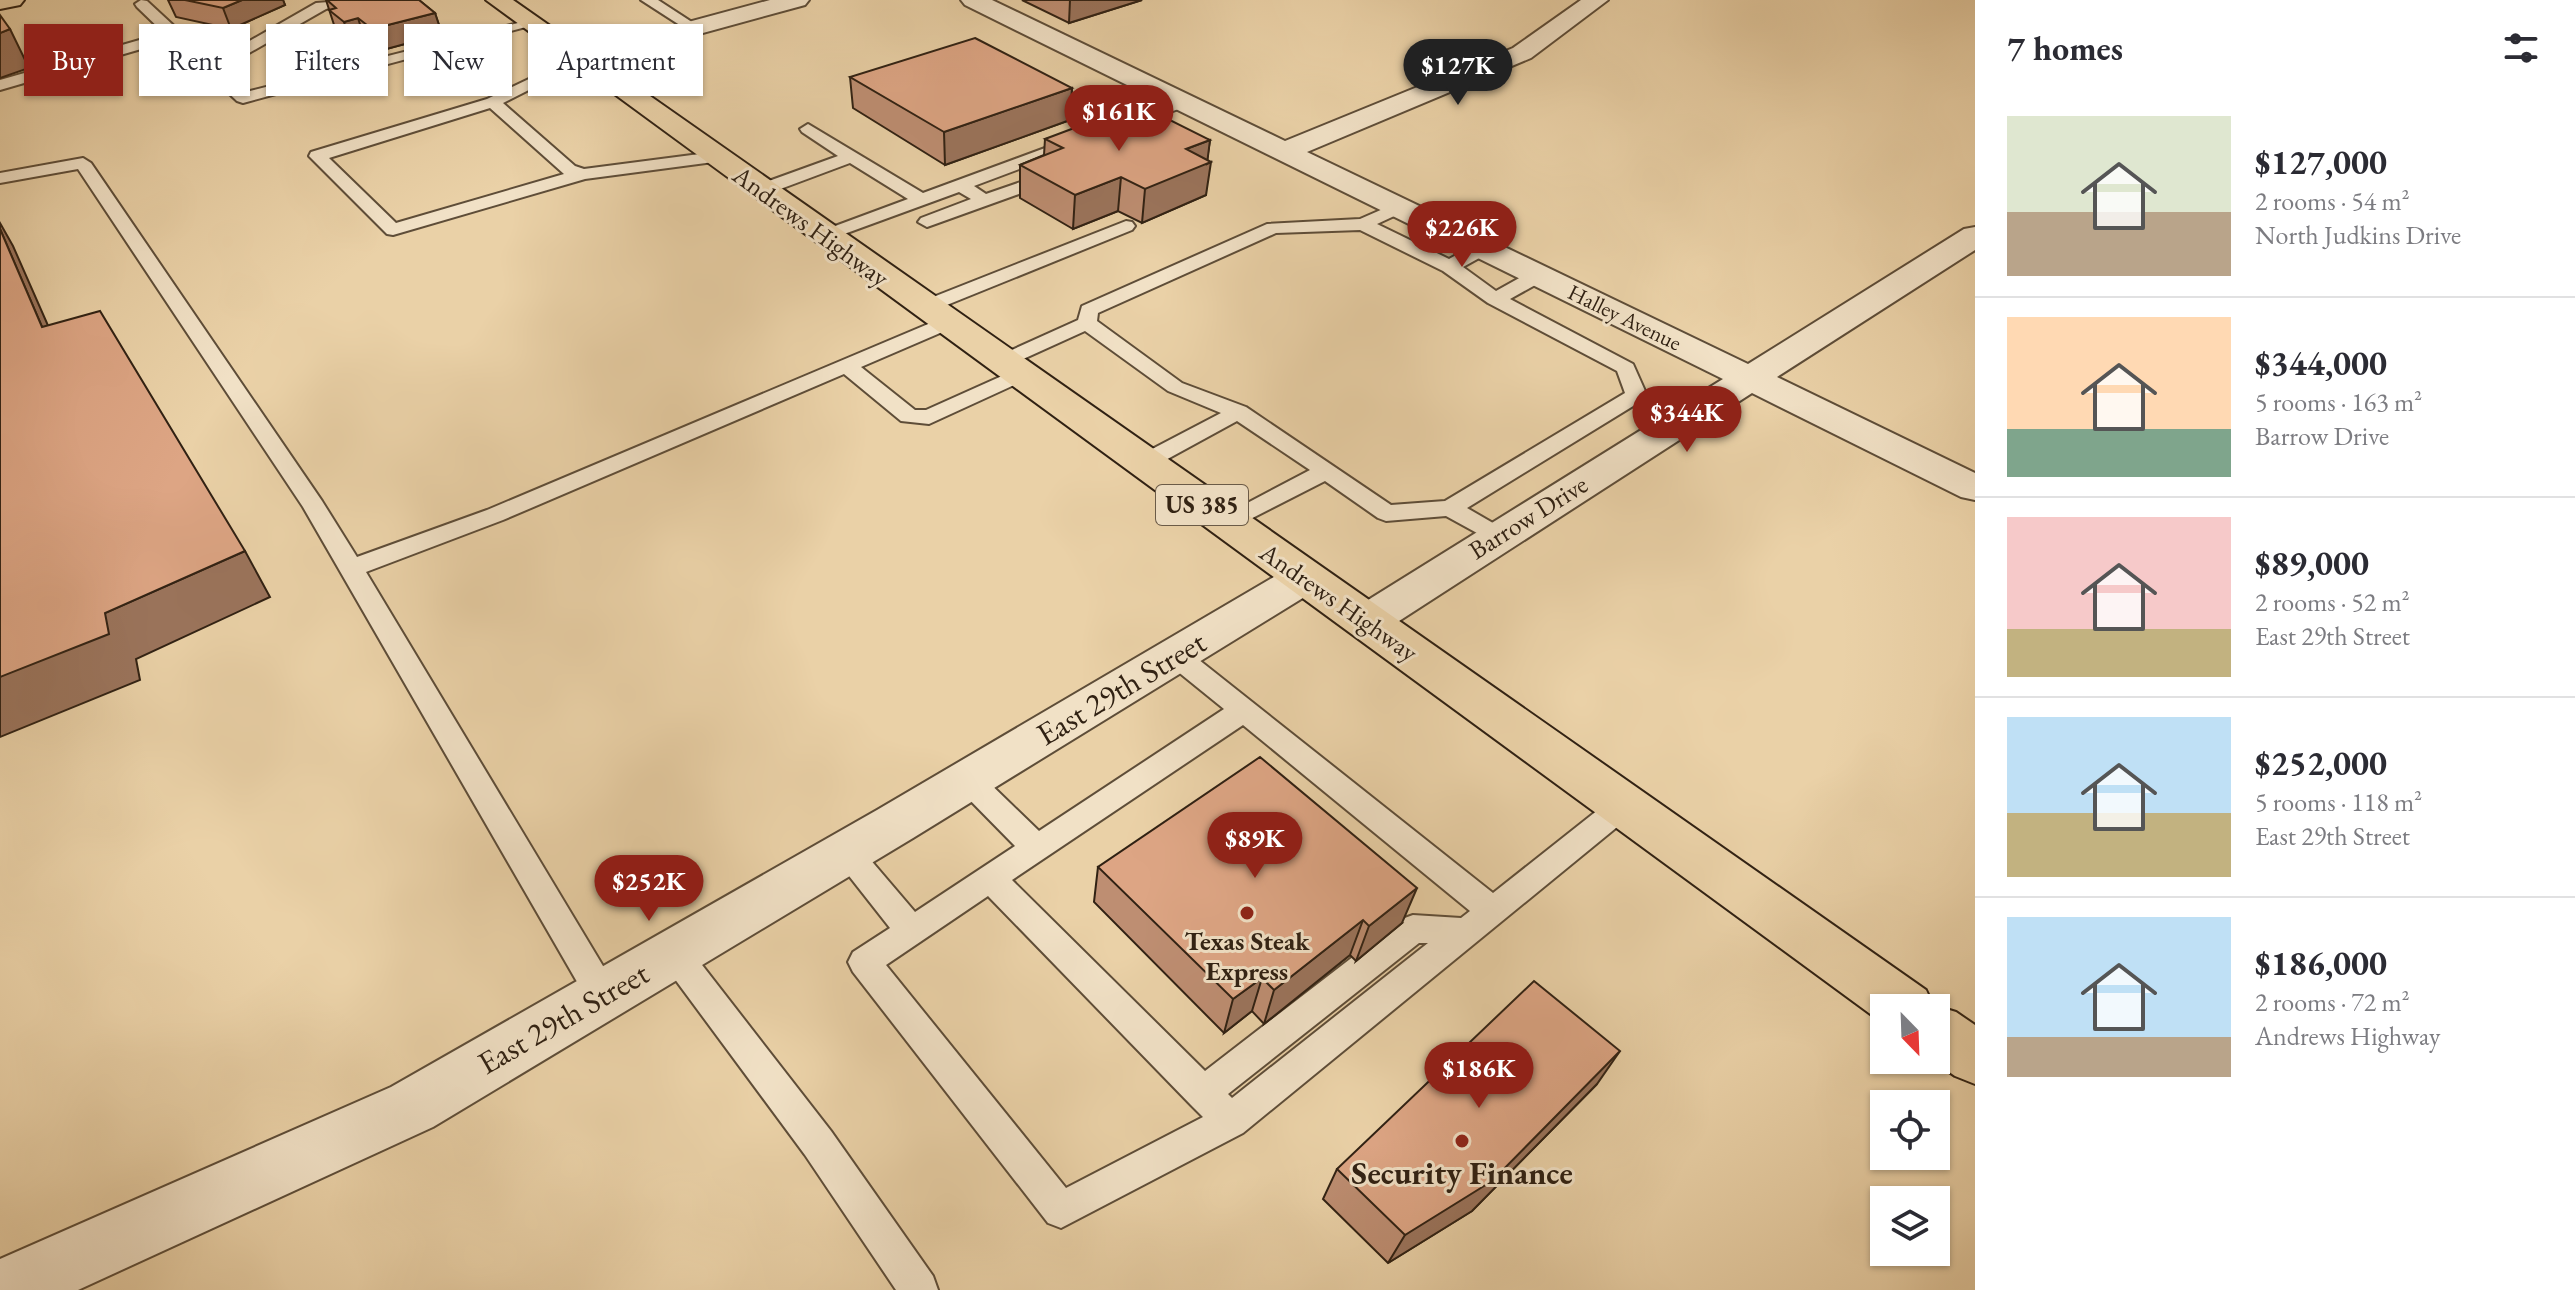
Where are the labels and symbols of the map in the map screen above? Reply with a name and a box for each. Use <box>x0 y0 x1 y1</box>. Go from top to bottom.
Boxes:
pin: $127K <box>1402 39 1514 107</box>
pin: $161K <box>1063 85 1175 153</box>
street label: Andrews Highway <box>725 157 897 295</box>
pin: $226K <box>1406 201 1518 269</box>
street label: Halley Avenue <box>1563 277 1687 358</box>
pin: $344K <box>1631 386 1743 454</box>
street label: Barrow Drive <box>1462 467 1594 567</box>
road number: US 385 <box>1156 485 1248 525</box>
street label: Andrews Highway <box>1252 534 1425 669</box>
street label: East 29th Street <box>1028 621 1214 755</box>
pin: $89K <box>1208 812 1302 880</box>
pin: $252K <box>593 855 705 923</box>
marker: Texas Steak Express <box>1238 904 1256 922</box>
place label: Texas Steak Express <box>1185 924 1310 988</box>
street label: East 29th Street <box>470 952 656 1084</box>
north arrow <box>1870 994 1950 1074</box>
pin: $186K <box>1423 1042 1535 1110</box>
marker: Security Finance <box>1453 1132 1471 1150</box>
place label: Security Finance <box>1351 1152 1573 1194</box>

